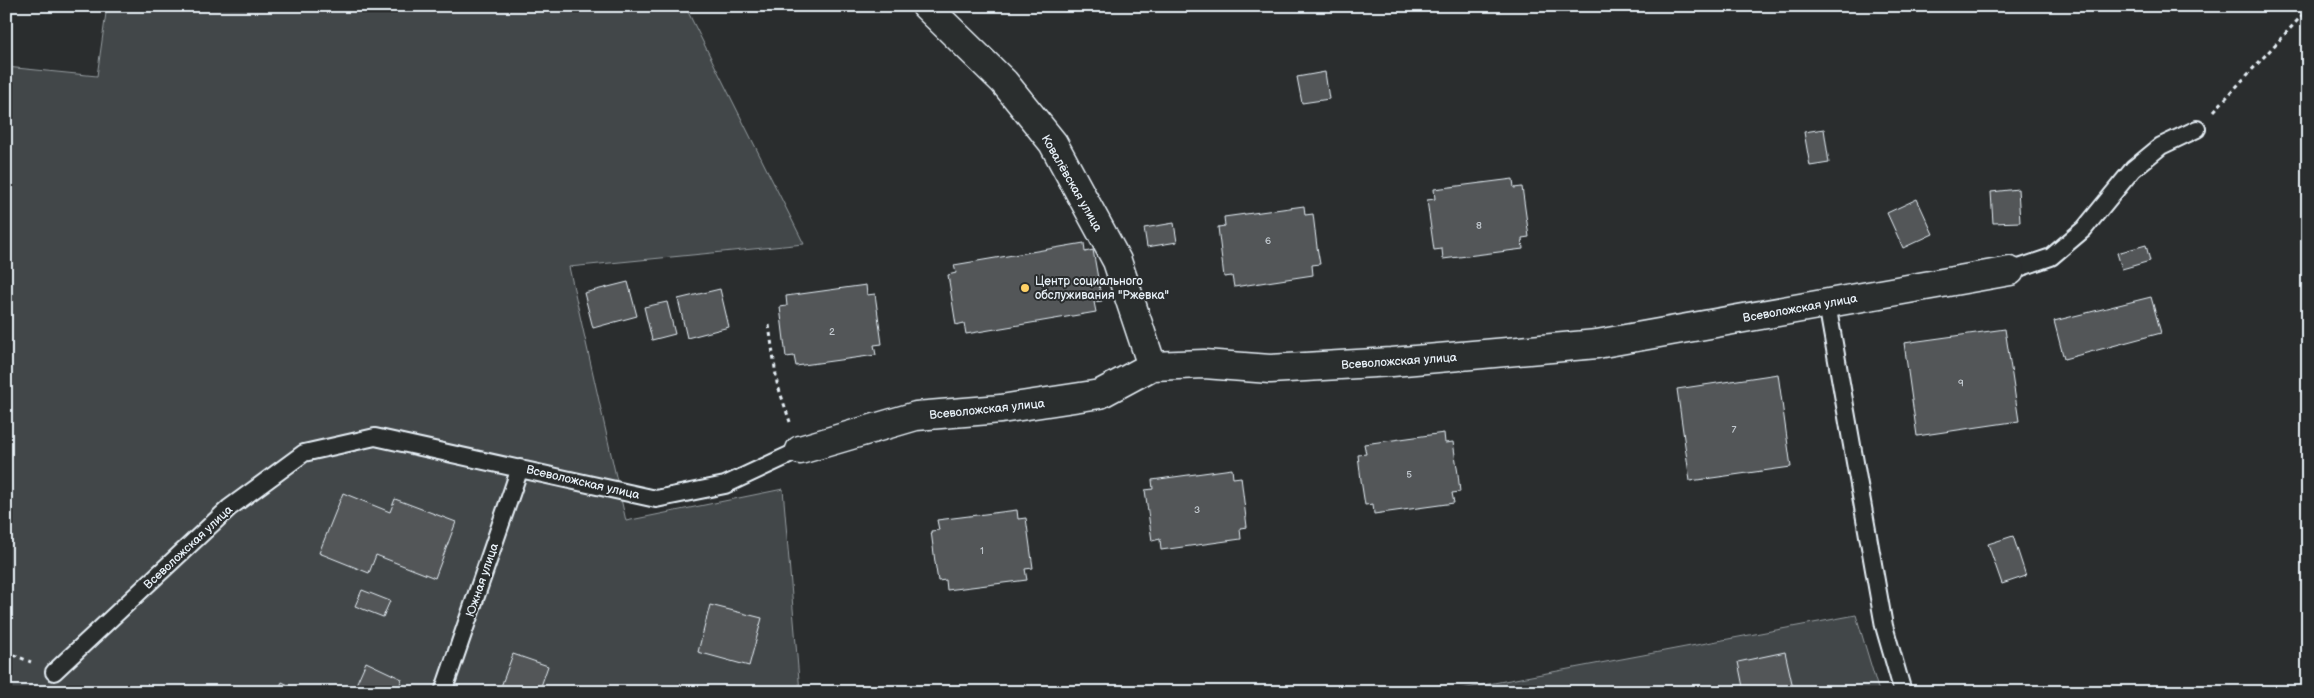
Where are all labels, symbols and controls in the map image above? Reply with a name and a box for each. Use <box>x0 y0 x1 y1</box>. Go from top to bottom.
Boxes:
street label: Ковалёвская улица <box>1038 132 1105 234</box>
house number: 8 <box>1476 220 1482 232</box>
house number: 6 <box>1265 235 1271 247</box>
place label: Центр социального обслуживания "Ржевка" <box>1035 274 1169 303</box>
marker: Центр социального обслуживания "Ржевка" <box>1019 282 1031 294</box>
street label: Всеволожская улица <box>1742 291 1858 326</box>
house number: 2 <box>829 326 835 338</box>
street label: Всеволожская улица <box>1341 350 1457 373</box>
house number: 9 <box>1958 377 1964 389</box>
street label: Всеволожская улица <box>929 396 1045 423</box>
house number: 7 <box>1732 424 1737 436</box>
street label: Всеволожская улица <box>525 462 641 503</box>
house number: 5 <box>1406 469 1412 481</box>
street label: Всеволожская улица <box>141 502 236 592</box>
house number: 3 <box>1194 504 1200 516</box>
street label: Южная улица <box>463 541 502 619</box>
house number: 1 <box>980 545 984 557</box>

